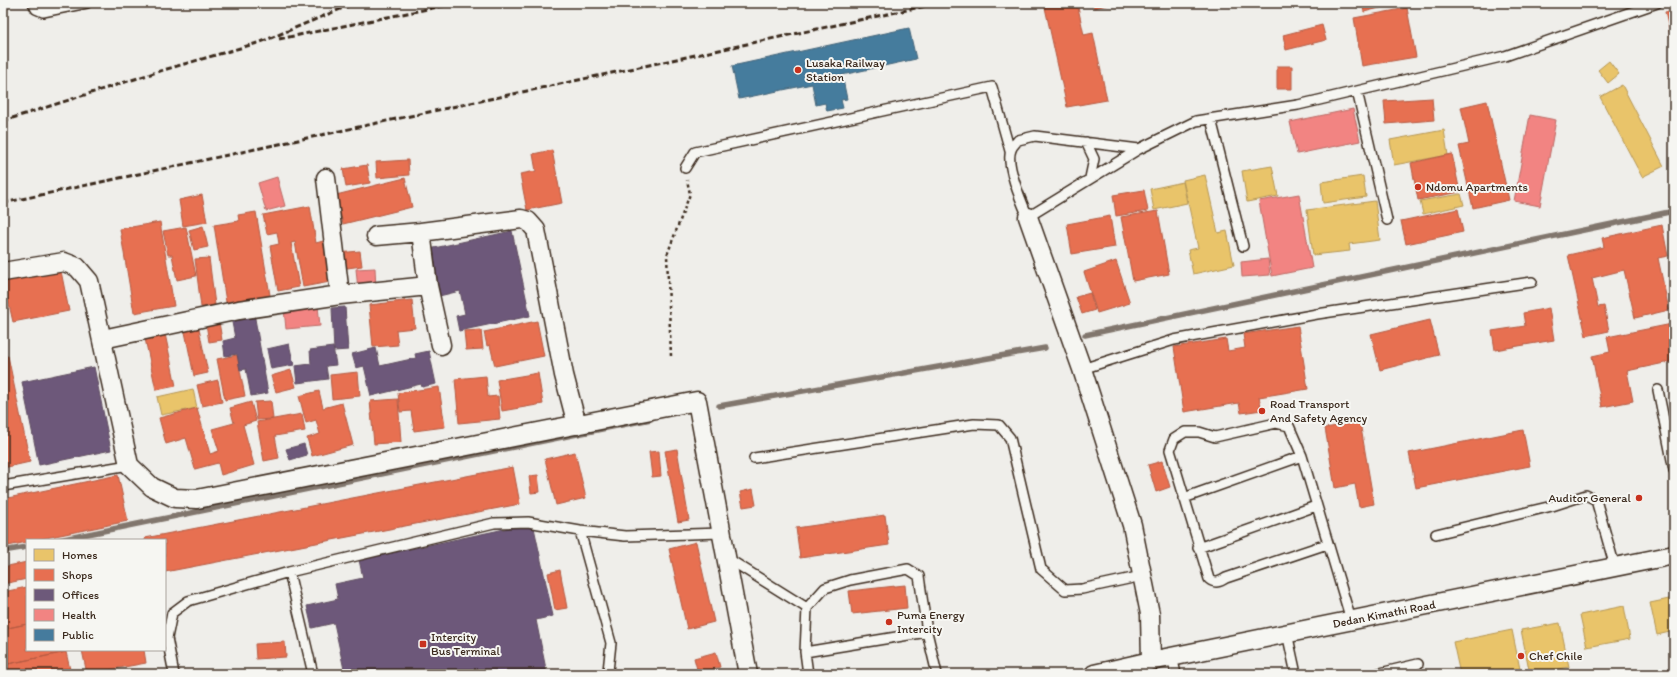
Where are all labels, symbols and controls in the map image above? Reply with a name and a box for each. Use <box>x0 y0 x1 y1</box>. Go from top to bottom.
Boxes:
place label: Lusaka Railway Station <box>806 56 885 84</box>
marker: Lusaka Railway Station <box>793 65 803 75</box>
place label: Ndomu Apartments <box>1426 180 1528 194</box>
marker: Ndomu Apartments <box>1413 182 1423 192</box>
place label: Road Transport And Safety Agency <box>1270 397 1368 425</box>
marker: Road Transport And Safety Agency <box>1257 406 1267 416</box>
place label: Auditor General <box>1548 491 1632 505</box>
marker: Auditor General <box>1634 493 1644 503</box>
legend <box>26 539 166 651</box>
text: Homes <box>62 548 98 562</box>
text: Shops <box>62 568 93 582</box>
text: Offices <box>62 588 99 602</box>
street label: Dedan Kimathi Road <box>1331 597 1437 631</box>
text: Health <box>62 608 97 622</box>
place label: Puma Energy Intercity <box>897 608 965 636</box>
marker: Puma Energy Intercity <box>884 617 894 627</box>
text: Public <box>62 628 94 642</box>
place label: Intercity Bus Terminal <box>431 630 501 658</box>
marker: Intercity Bus Terminal <box>418 639 428 649</box>
place label: Chef Chile <box>1529 649 1583 663</box>
marker: Chef Chile <box>1516 651 1526 661</box>

